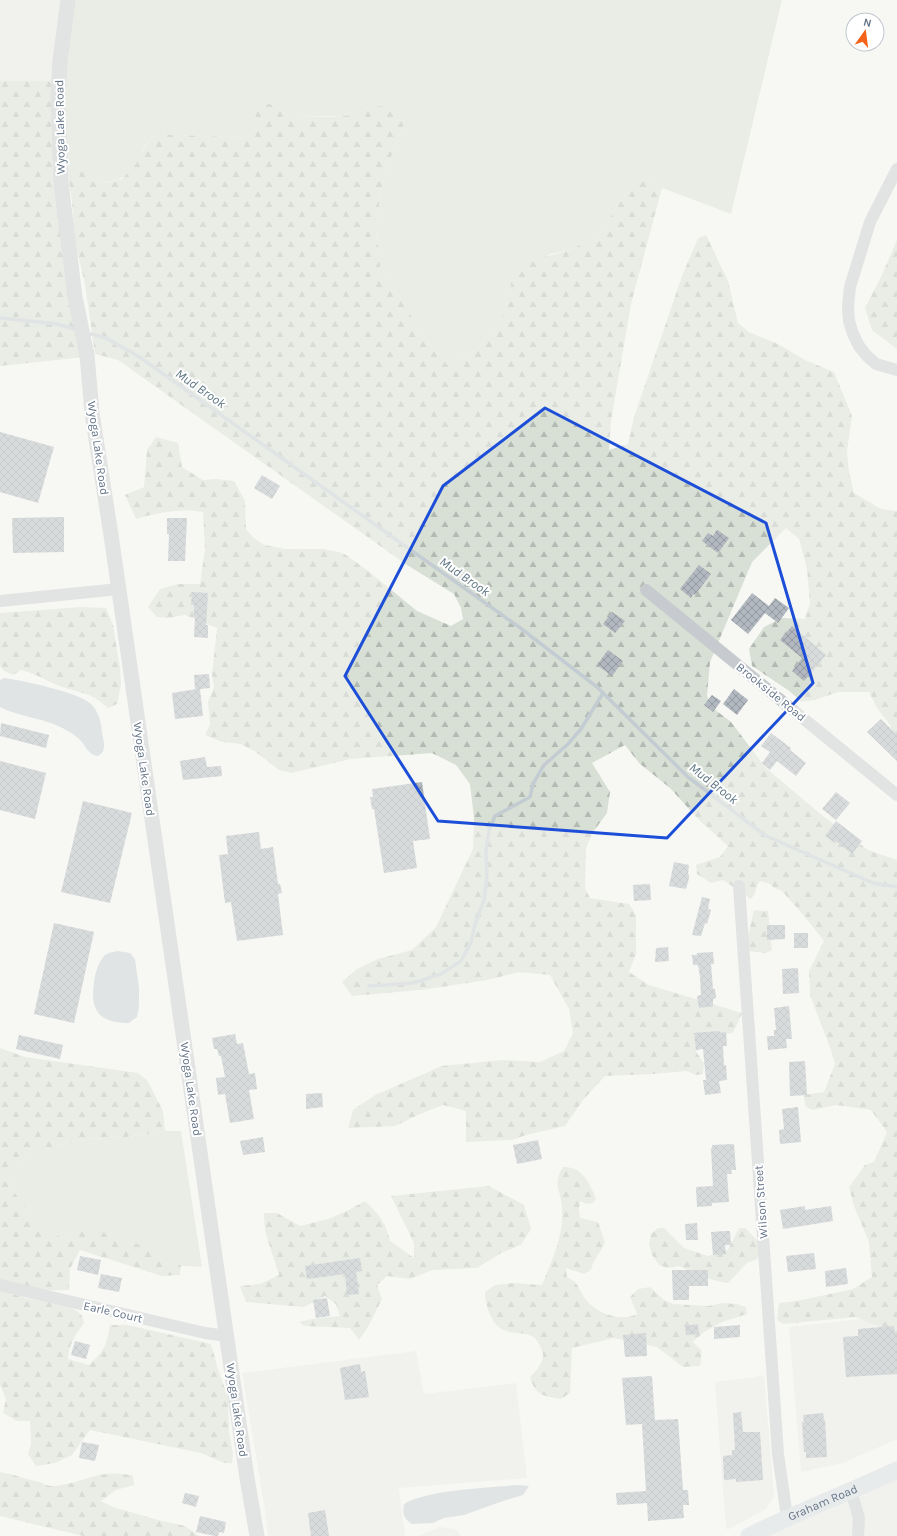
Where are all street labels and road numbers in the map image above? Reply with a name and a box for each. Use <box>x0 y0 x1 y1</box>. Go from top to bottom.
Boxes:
street label: Wyoga Lake Road <box>52 80 68 174</box>
street label: Wyoga Lake Road <box>84 400 112 496</box>
street label: Brookside Road <box>733 660 809 724</box>
street label: Wyoga Lake Road <box>130 721 158 817</box>
street label: Wyoga Lake Road <box>177 1041 205 1137</box>
street label: Wilson Street <box>751 1164 771 1239</box>
street label: Earle Court <box>82 1298 144 1326</box>
street label: Wyoga Lake Road <box>223 1362 251 1458</box>
street label: Graham Road <box>786 1482 860 1524</box>

